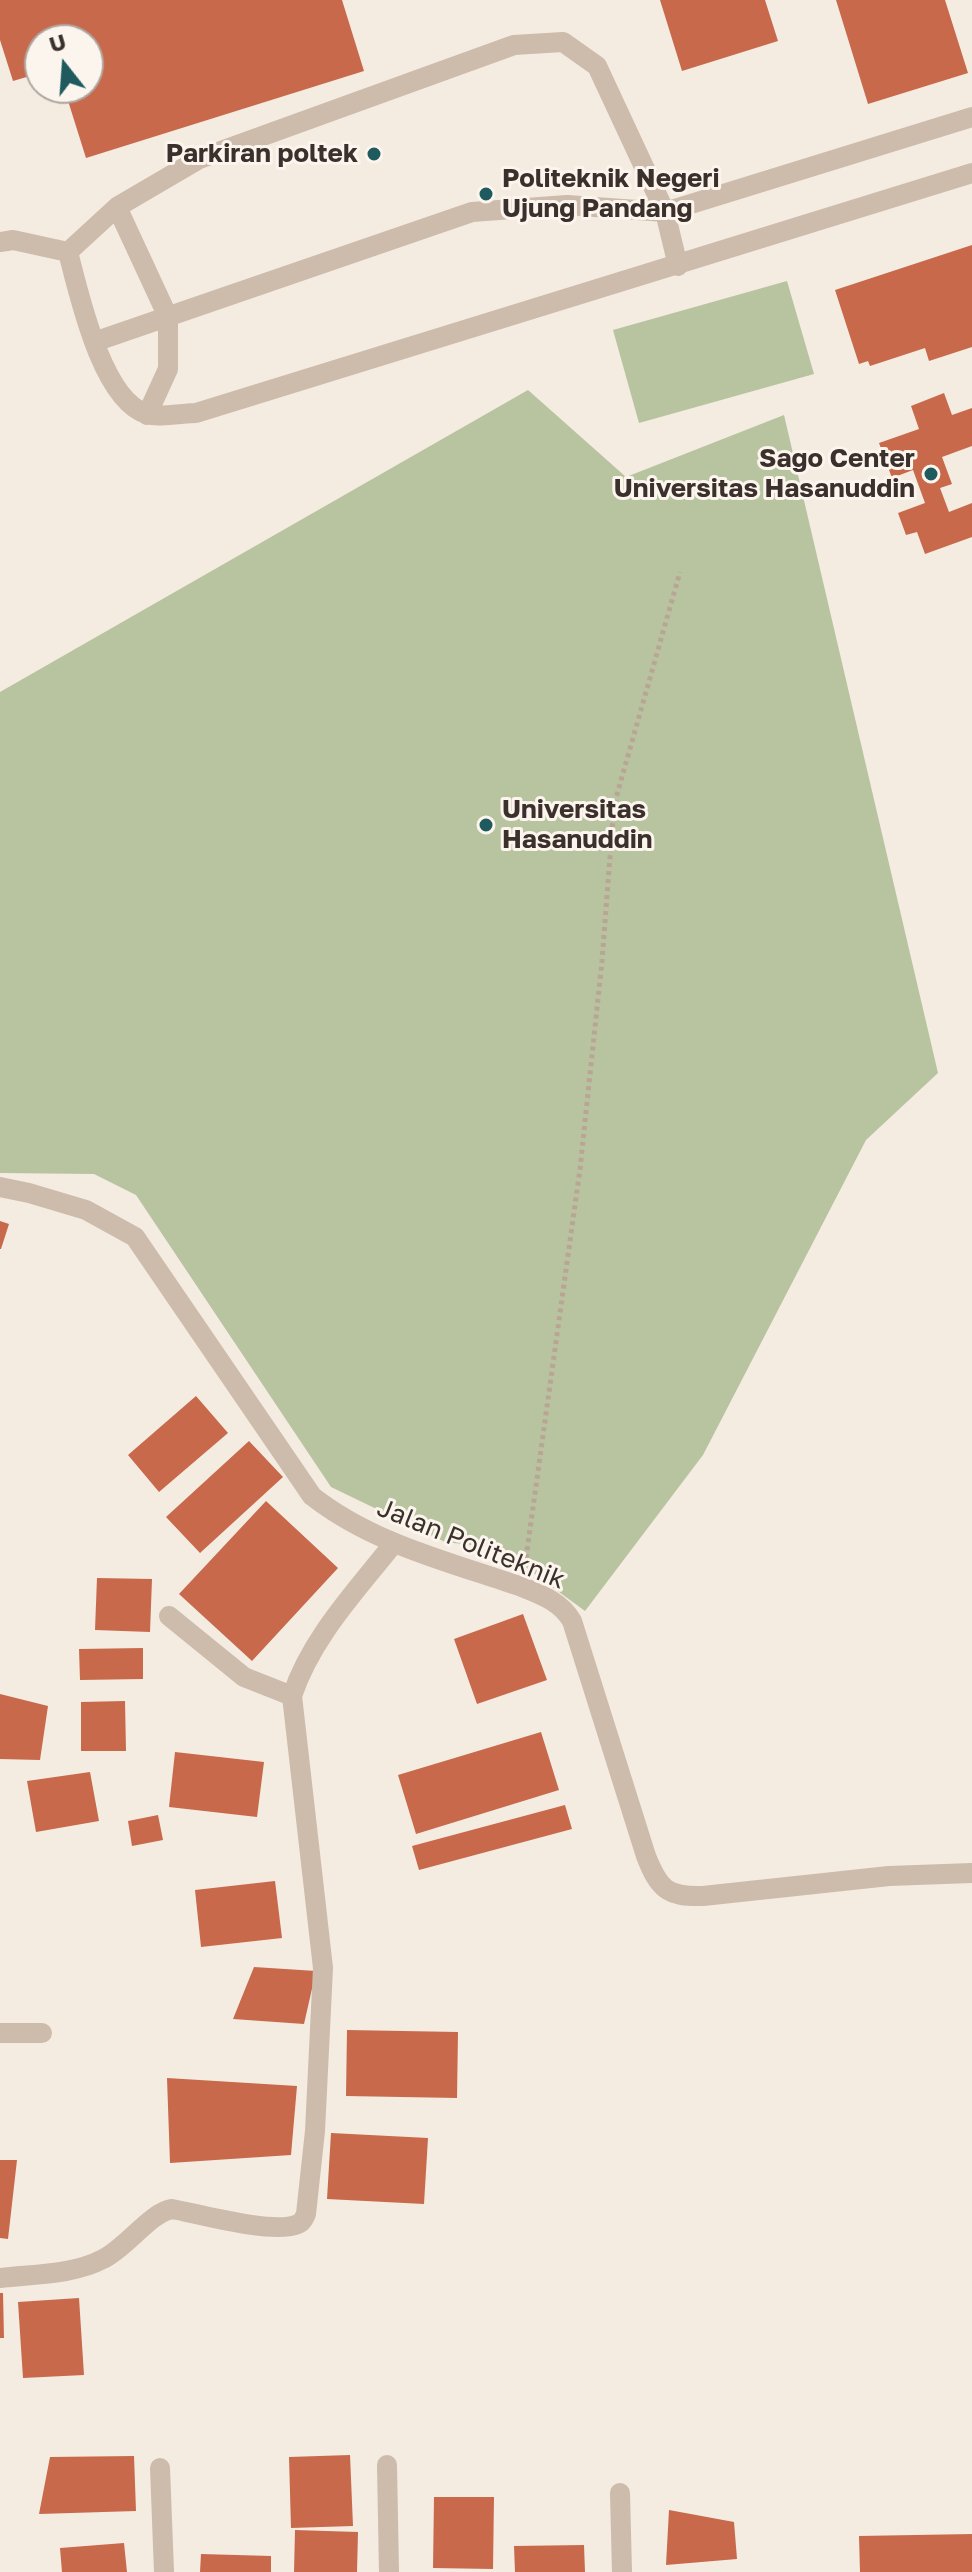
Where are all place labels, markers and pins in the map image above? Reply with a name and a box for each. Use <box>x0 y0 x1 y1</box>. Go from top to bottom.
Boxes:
place label: Parkiran poltek <box>166 138 358 170</box>
marker: Parkiran poltek <box>365 145 383 163</box>
place label: Politeknik Negeri Ujung Pandang <box>502 163 720 224</box>
marker: Politeknik Negeri Ujung Pandang <box>477 185 495 203</box>
place label: Sago Center Universitas Hasanuddin <box>614 443 915 504</box>
marker: Sago Center Universitas Hasanuddin <box>922 465 940 483</box>
place label: Universitas Hasanuddin <box>502 794 653 856</box>
marker: Universitas Hasanuddin <box>477 816 495 834</box>

